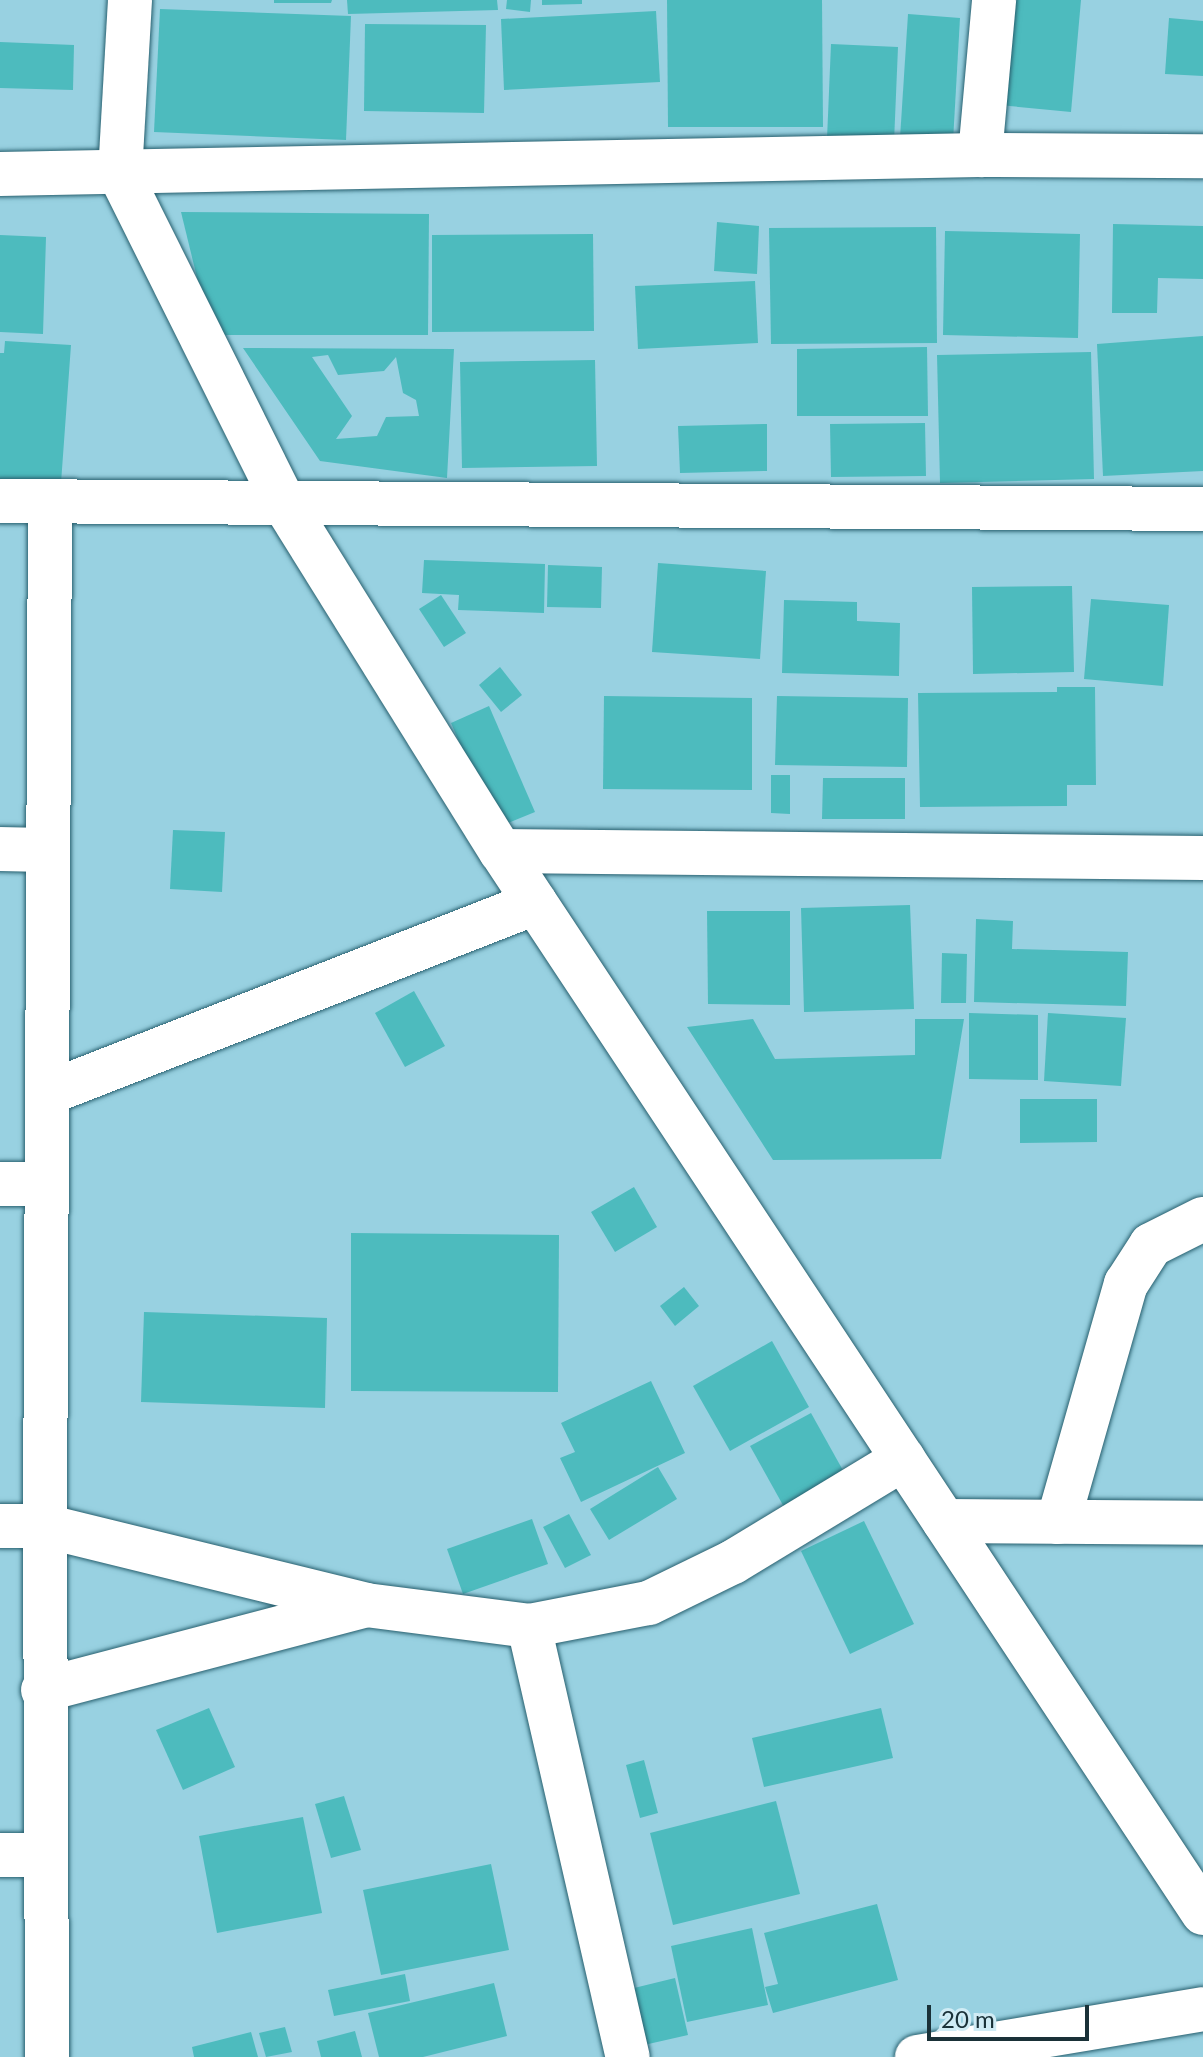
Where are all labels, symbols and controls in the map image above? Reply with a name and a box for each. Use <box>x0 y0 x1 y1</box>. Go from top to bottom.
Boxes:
scale bar <box>931 1989 1093 2039</box>
text: 20 m <box>941 2004 995 2033</box>

